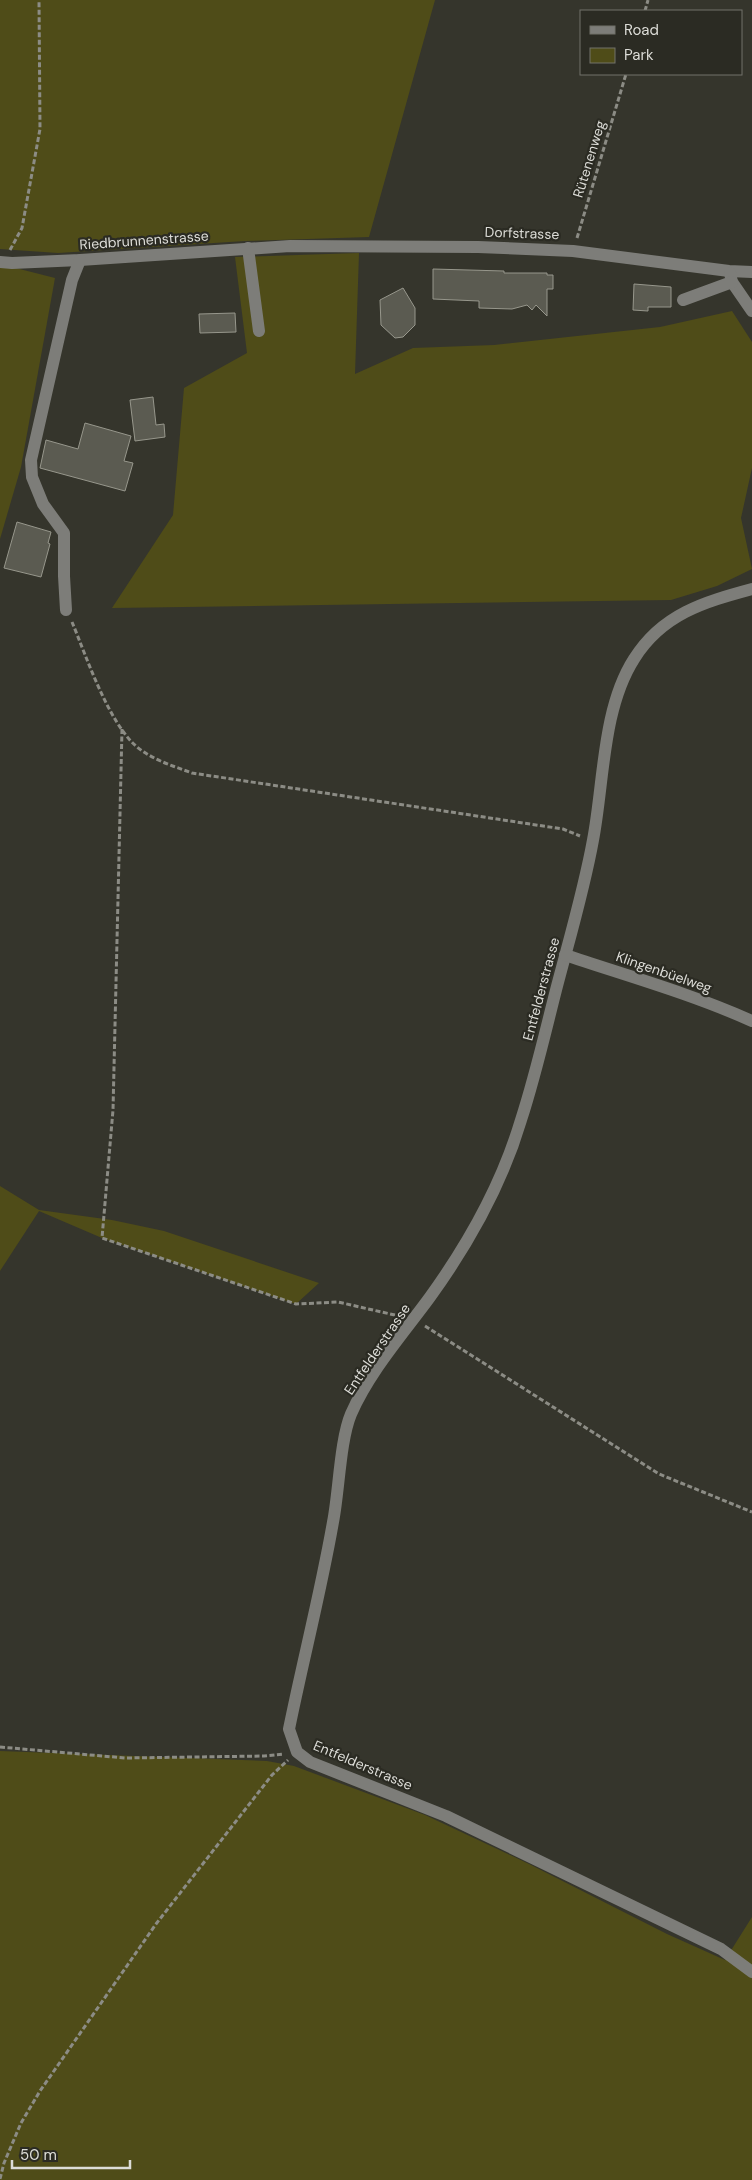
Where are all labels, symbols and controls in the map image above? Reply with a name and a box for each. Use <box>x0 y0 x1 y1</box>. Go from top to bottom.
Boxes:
legend <box>580 10 742 75</box>
text: Road <box>624 20 659 40</box>
text: Park <box>624 45 654 65</box>
street label: Rütenenweg <box>569 118 609 200</box>
street label: Dorfstrasse <box>484 223 560 243</box>
street label: Riedbrunnenstrasse <box>79 227 209 253</box>
street label: Entfelderstrasse <box>519 935 563 1042</box>
street label: Klingenbüelweg <box>614 947 714 997</box>
street label: Entfelderstrasse <box>340 1300 414 1398</box>
street label: Entfelderstrasse <box>311 1736 415 1794</box>
scale bar <box>12 2138 130 2170</box>
text: 50 m <box>20 2145 57 2165</box>

